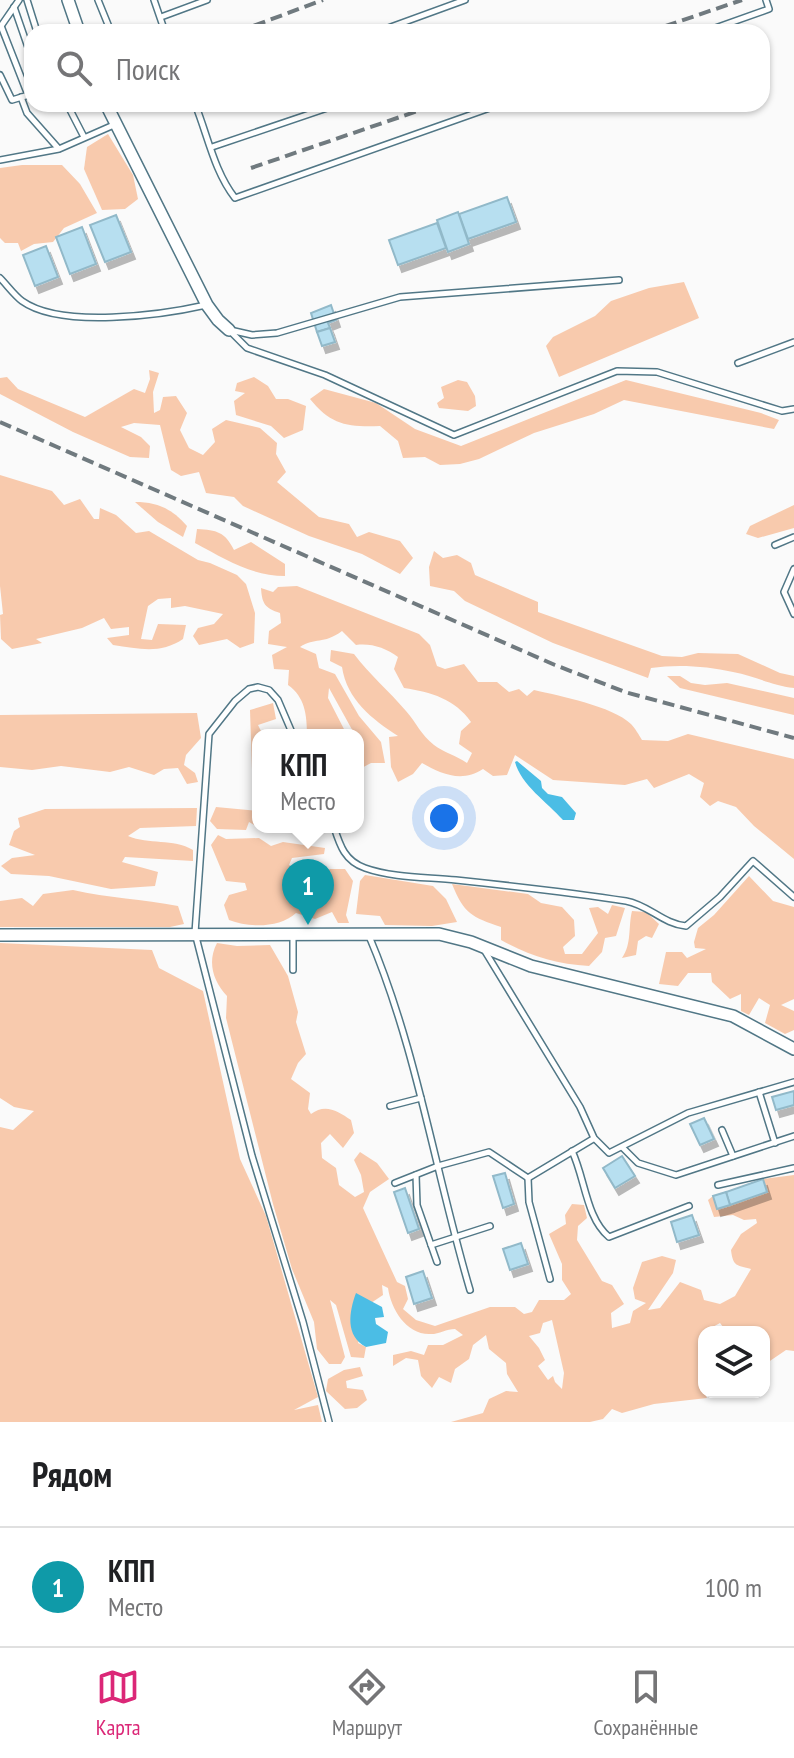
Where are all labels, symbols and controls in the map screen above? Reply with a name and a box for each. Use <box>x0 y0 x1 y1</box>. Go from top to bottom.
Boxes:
search box <box>24 24 770 112</box>
icon: search <box>52 46 96 90</box>
text: Поиск <box>116 49 180 88</box>
popup <box>252 729 364 833</box>
text: КПП <box>280 745 327 784</box>
text: Место <box>280 784 336 817</box>
your location <box>424 798 464 838</box>
pin: 1 <box>282 859 334 925</box>
map controls <box>698 1326 770 1398</box>
button: layers <box>698 1326 770 1398</box>
text: Рядом <box>32 1452 112 1496</box>
text: КПП <box>108 1551 155 1590</box>
text: 1 <box>52 1571 64 1604</box>
text: 100 m <box>704 1571 762 1604</box>
text: Место <box>108 1590 163 1623</box>
tab: Карта <box>96 1665 141 1741</box>
tab: Маршрут <box>332 1665 402 1741</box>
tab: Сохранённые <box>594 1665 698 1741</box>

